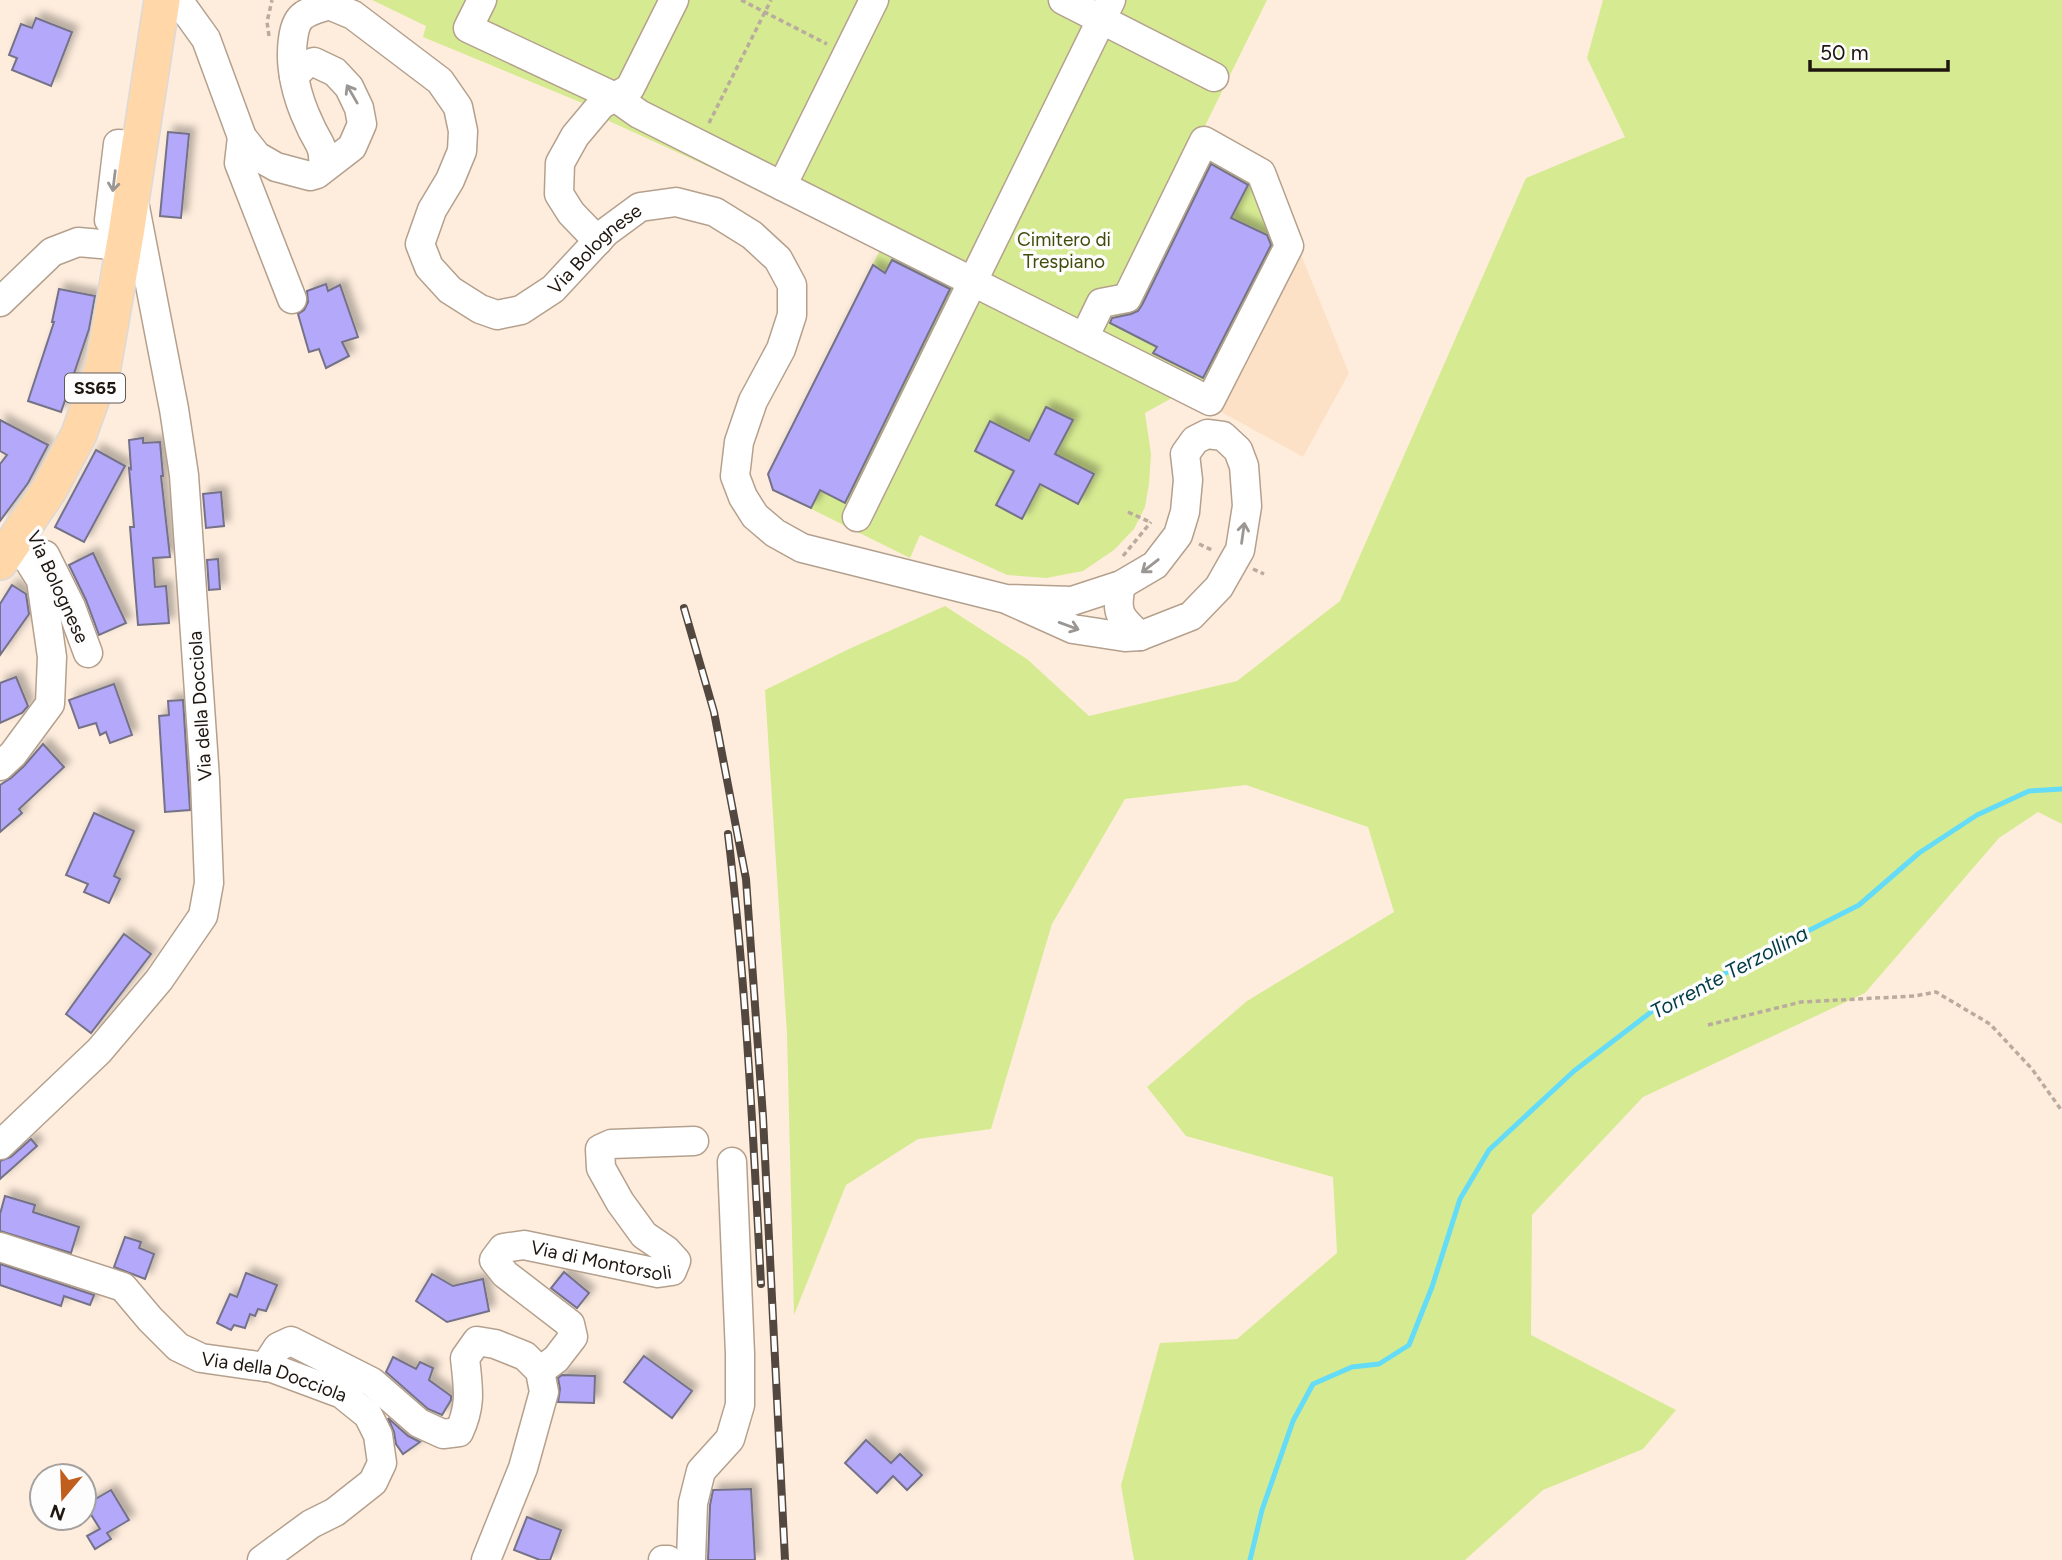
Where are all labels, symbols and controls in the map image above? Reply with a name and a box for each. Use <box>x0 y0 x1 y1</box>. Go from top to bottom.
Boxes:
scale bar <box>1810 28 1948 72</box>
text: 50 m <box>1820 40 1869 65</box>
one-way arrow <box>345 84 358 105</box>
one-way arrow <box>107 169 120 191</box>
street label: Via Bolognese <box>543 199 646 299</box>
park label: Cimitero di Trespiano <box>1017 228 1111 273</box>
road number: SS65 <box>65 374 125 402</box>
one-way arrow <box>1237 522 1250 545</box>
street label: Via Bolognese <box>22 527 94 647</box>
one-way arrow <box>1141 558 1159 574</box>
one-way arrow <box>1057 621 1079 633</box>
street label: Via della Docciola <box>183 630 217 782</box>
water label: Torrente Terzollina <box>1646 920 1812 1024</box>
street label: Via di Montorsoli <box>529 1235 673 1285</box>
street label: Via della Docciola <box>200 1347 350 1406</box>
north arrow <box>28 1462 98 1532</box>
text: N <box>47 1499 68 1526</box>

